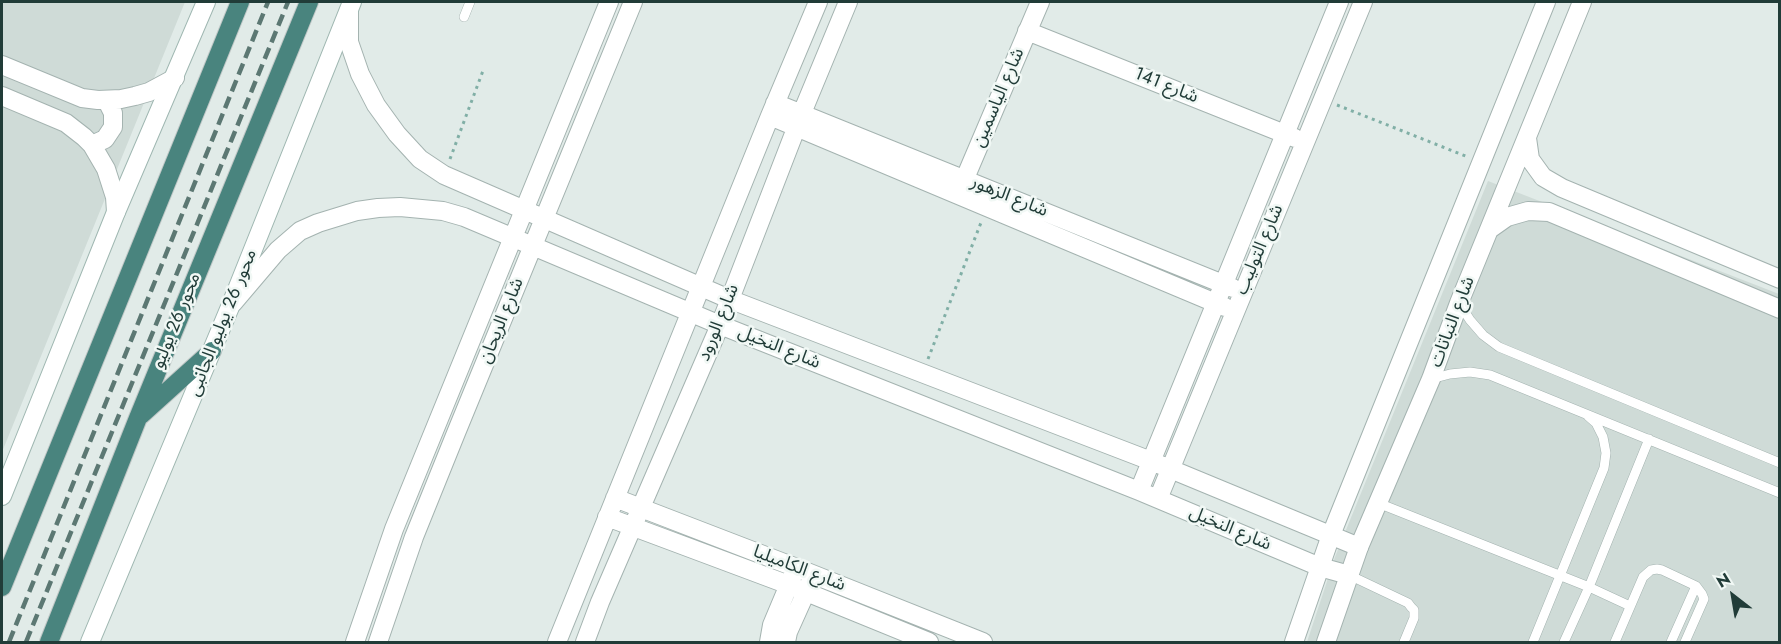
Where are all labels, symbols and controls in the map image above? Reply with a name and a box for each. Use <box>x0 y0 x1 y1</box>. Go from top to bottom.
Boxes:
street label: شارع الياسمين <box>968 45 1030 151</box>
street label: شارع 141 <box>1131 63 1201 109</box>
street label: شارع الزهور <box>967 172 1051 222</box>
street label: شارع التوليب <box>1231 202 1289 298</box>
street label: محور 26 يوليو الجانبى <box>184 246 262 400</box>
street label: محور 26 يوليو <box>148 270 206 372</box>
street label: شارع النباتات <box>1426 274 1480 370</box>
street label: شارع الريحان <box>475 275 529 367</box>
street label: شارع الورود <box>694 281 744 365</box>
street label: شارع النخيل <box>735 322 823 374</box>
street label: شارع النخيل <box>1186 502 1274 556</box>
street label: شارع الكاميليا <box>750 541 848 597</box>
north arrow <box>1703 566 1763 626</box>
text: N <box>1712 567 1735 593</box>

